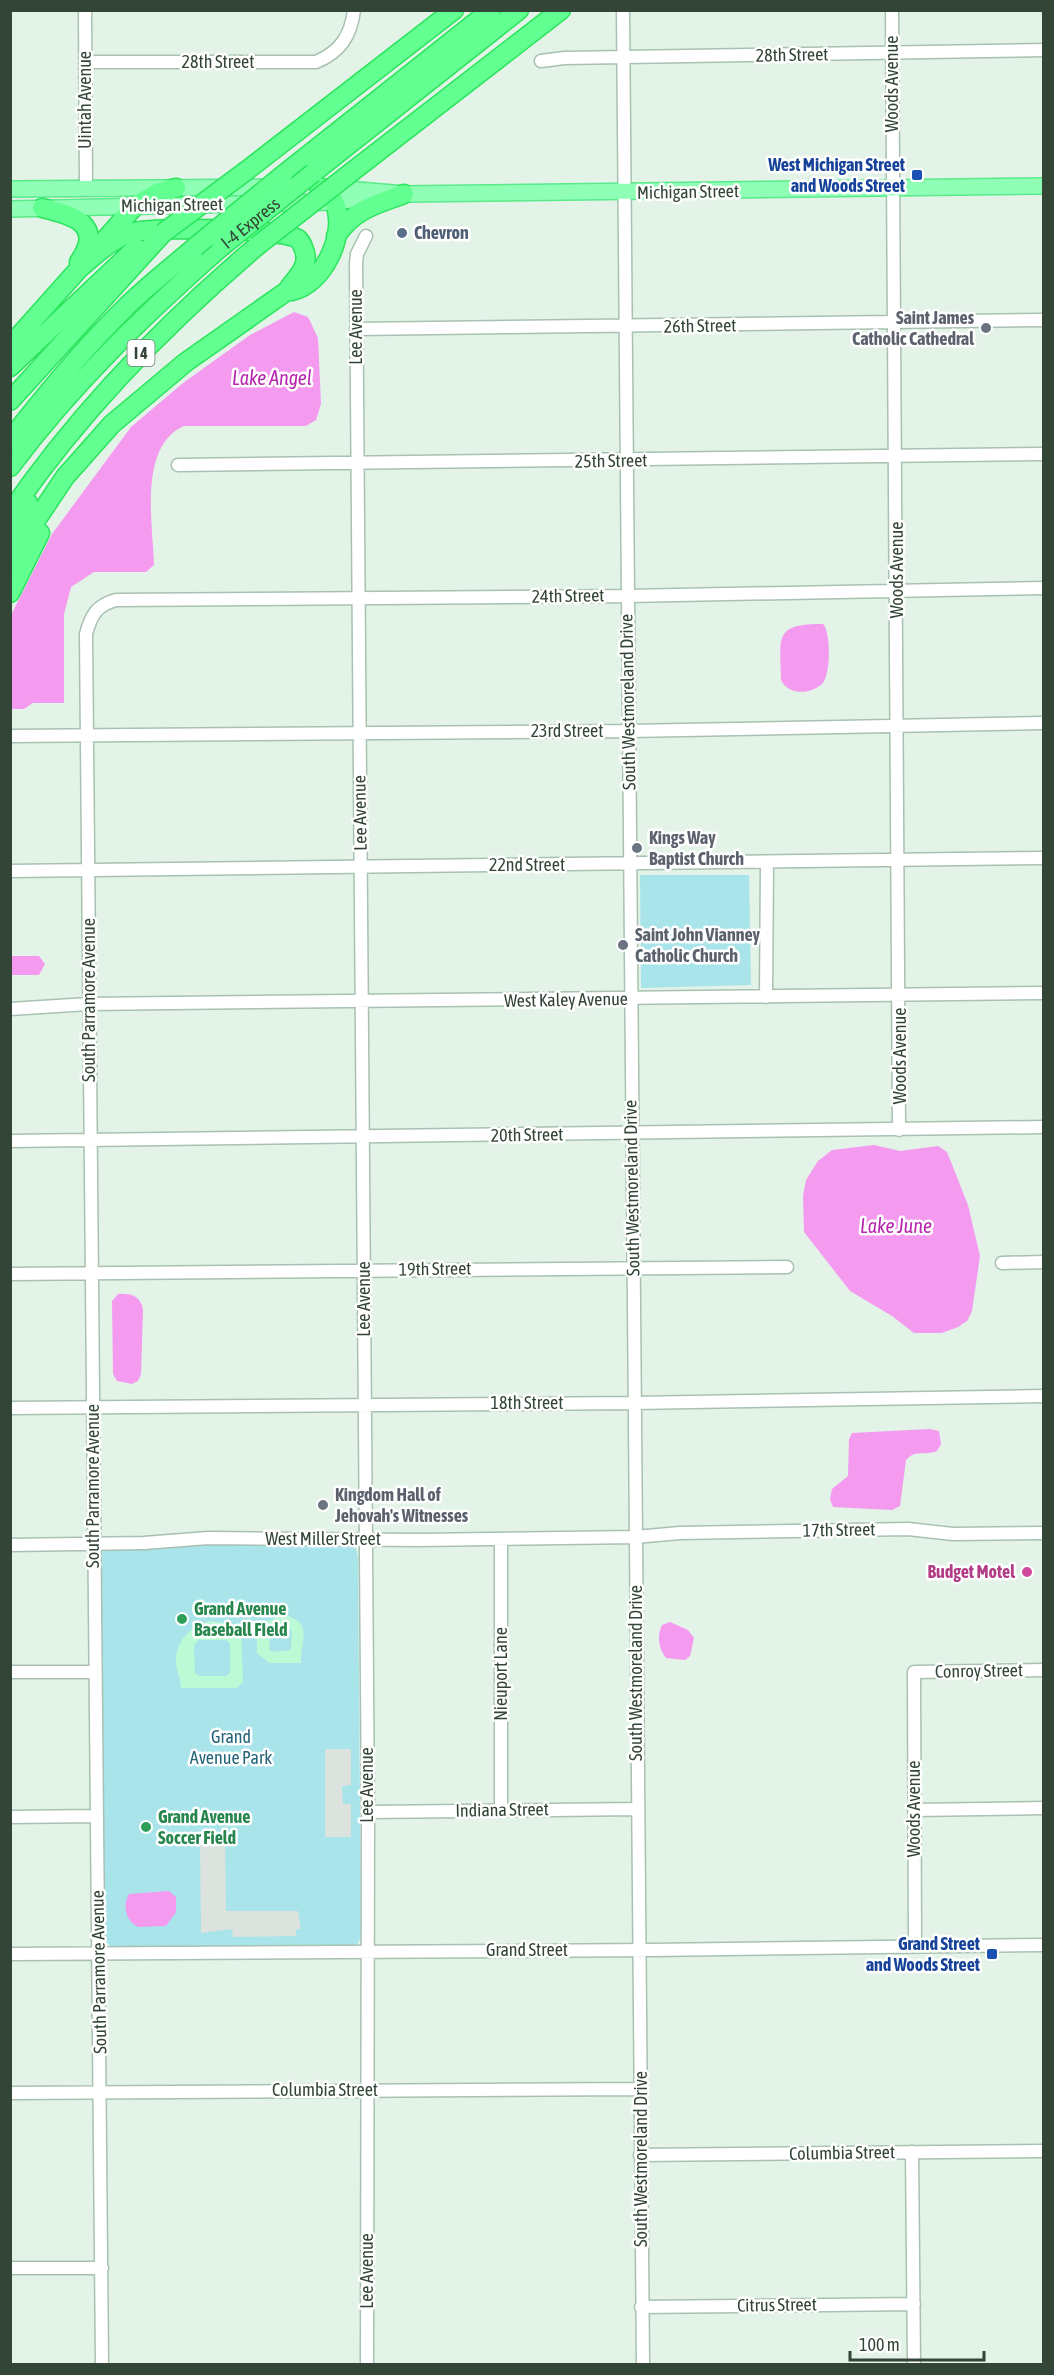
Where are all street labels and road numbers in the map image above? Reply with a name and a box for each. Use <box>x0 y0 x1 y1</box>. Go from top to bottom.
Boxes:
street label: Woods Avenue <box>881 36 902 132</box>
street label: 28th Street <box>755 43 829 66</box>
street label: Uintah Avenue <box>74 51 95 149</box>
street label: 28th Street <box>182 51 254 72</box>
street label: Michigan Street <box>637 180 739 203</box>
street label: Michigan Street <box>121 193 223 216</box>
street label: I-4 Express <box>217 193 284 253</box>
street label: Lee Avenue <box>345 289 366 365</box>
street label: 26th Street <box>663 314 737 337</box>
road number: I 4 <box>128 340 154 366</box>
street label: 25th Street <box>574 449 648 472</box>
street label: Woods Avenue <box>886 522 907 618</box>
street label: 24th Street <box>531 584 605 607</box>
street label: South Westmoreland Drive <box>615 614 640 790</box>
street label: 23rd Street <box>531 720 603 741</box>
street label: Lee Avenue <box>348 775 371 851</box>
street label: 22nd Street <box>489 854 565 875</box>
street label: South Parramore Avenue <box>78 918 99 1082</box>
street label: West Kaley Avenue <box>504 988 628 1011</box>
street label: Woods Avenue <box>889 1008 910 1104</box>
street label: South Westmoreland Drive <box>619 1100 644 1276</box>
street label: 20th Street <box>490 1123 564 1146</box>
street label: 19th Street <box>398 1257 472 1280</box>
street label: Lee Avenue <box>353 1261 374 1337</box>
street label: 18th Street <box>491 1392 563 1413</box>
street label: South Parramore Avenue <box>82 1404 103 1568</box>
street label: 17th Street <box>802 1518 876 1541</box>
street label: West Miller Street <box>265 1528 381 1549</box>
street label: South Westmoreland Drive <box>625 1585 646 1761</box>
street label: Nieuport Lane <box>490 1627 511 1721</box>
street label: Conroy Street <box>935 1659 1023 1682</box>
street label: Lee Avenue <box>356 1747 377 1823</box>
street label: Woods Avenue <box>903 1761 924 1857</box>
street label: Indiana Street <box>455 1798 549 1821</box>
street label: South Parramore Avenue <box>87 1890 110 2054</box>
street label: Grand Street <box>486 1939 568 1960</box>
street label: South Westmoreland Drive <box>630 2071 651 2247</box>
street label: Columbia Street <box>272 2079 378 2100</box>
street label: Columbia Street <box>789 2141 895 2164</box>
street label: Lee Avenue <box>356 2233 377 2309</box>
street label: Citrus Street <box>737 2293 817 2316</box>

